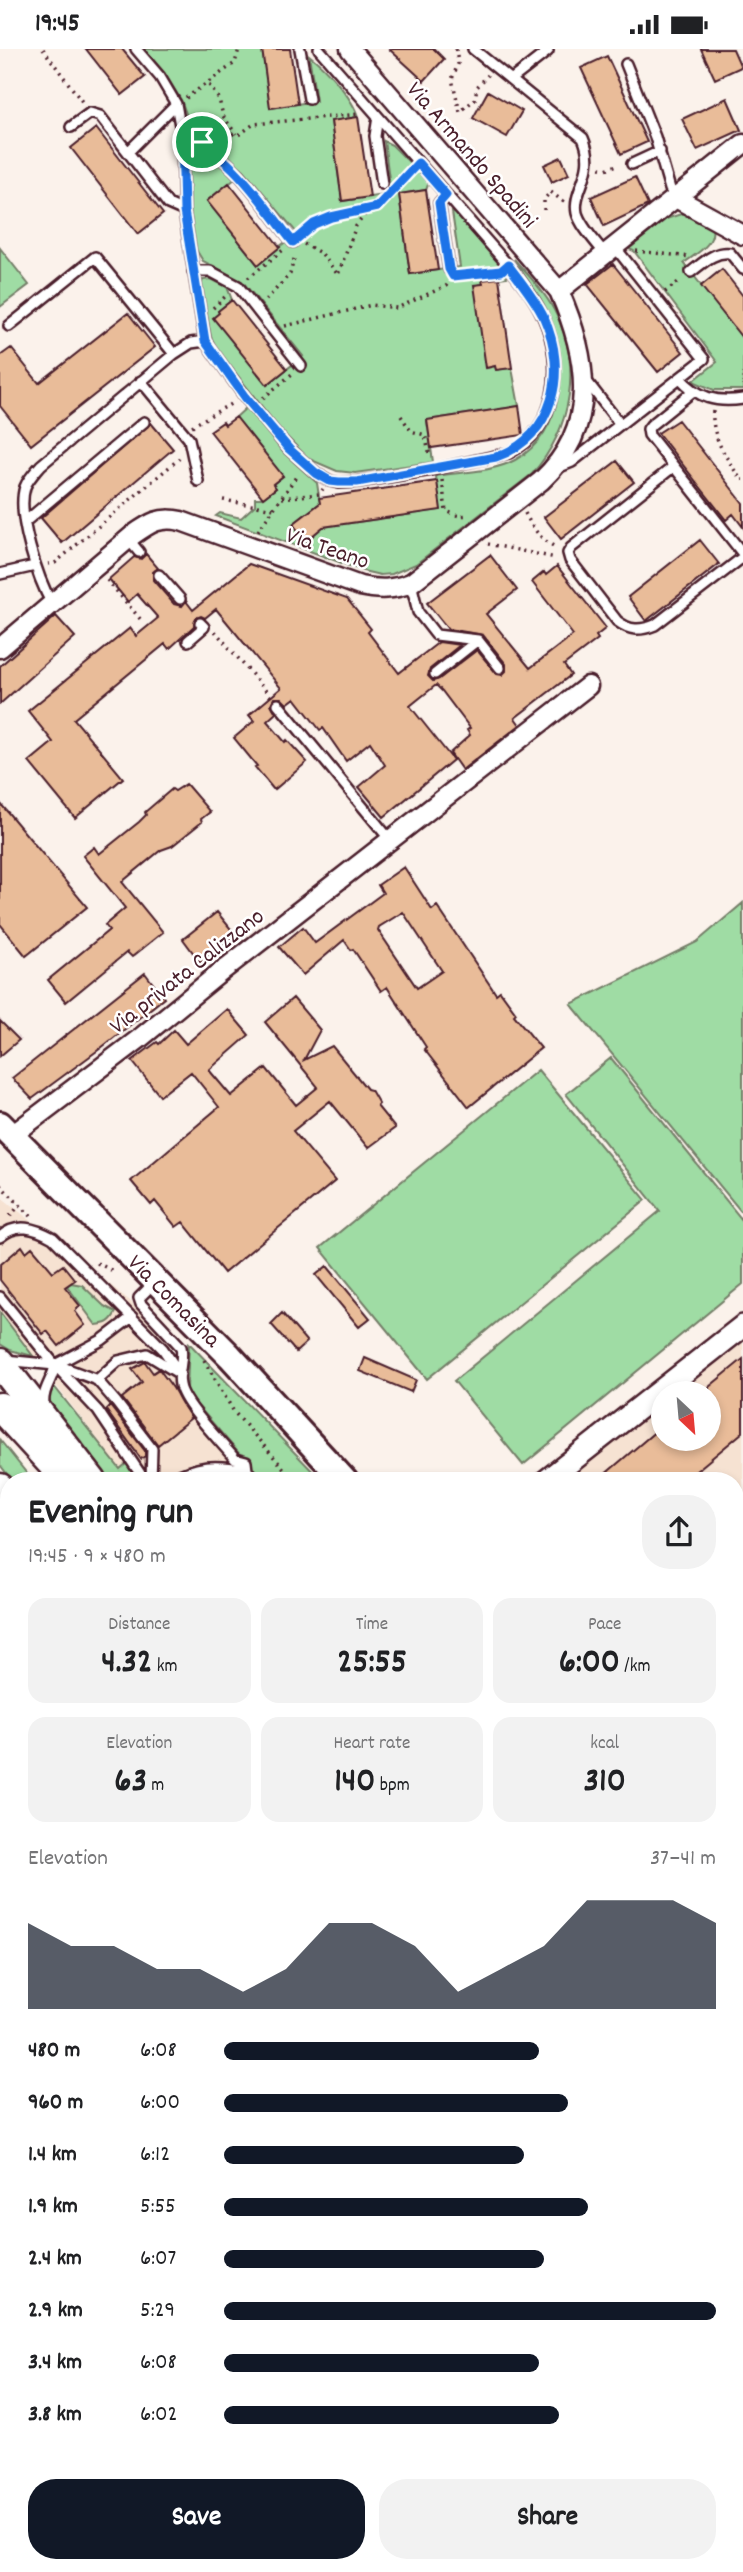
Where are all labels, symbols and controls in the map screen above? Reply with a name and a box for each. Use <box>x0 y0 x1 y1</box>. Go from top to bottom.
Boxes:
text: 19:45 <box>35 6 80 43</box>
street label: Via Armando Spadini <box>397 75 544 237</box>
pin <box>172 112 232 172</box>
icon: arrive <box>183 123 221 161</box>
street label: Via Teano <box>281 520 373 580</box>
street label: Via privata Calizzano <box>103 901 273 1044</box>
street label: Via Comasina <box>118 1248 228 1357</box>
north arrow <box>651 1381 721 1451</box>
map controls <box>651 1381 721 1451</box>
text: Evening run <box>28 1487 193 1542</box>
button: share <box>642 1495 716 1569</box>
text: 19:45 · 9 × 480 m <box>28 1541 166 1574</box>
text: Distance <box>108 1612 170 1639</box>
text: Time <box>356 1612 388 1639</box>
text: Pace <box>588 1612 621 1639</box>
text: 4.32 <box>101 1639 152 1689</box>
text: 25:55 <box>337 1639 407 1689</box>
text: 6:00 <box>559 1639 620 1689</box>
text: km <box>152 1654 178 1681</box>
text: /km <box>620 1654 651 1681</box>
text: Elevation <box>106 1731 172 1758</box>
text: Heart rate <box>334 1731 410 1758</box>
text: kcal <box>590 1731 619 1758</box>
text: 63 <box>114 1758 147 1808</box>
text: 140 <box>334 1758 375 1808</box>
text: 310 <box>584 1758 626 1808</box>
text: m <box>147 1773 164 1800</box>
text: bpm <box>375 1773 410 1800</box>
text: Elevation <box>28 1843 108 1876</box>
text: 37–41 m <box>650 1843 716 1876</box>
text: 480 m <box>28 2035 80 2068</box>
text: 6:08 <box>140 2035 177 2068</box>
text: 960 m <box>28 2087 83 2120</box>
text: 6:00 <box>140 2087 180 2120</box>
text: 1.4 km <box>28 2139 77 2172</box>
text: 6:12 <box>140 2139 170 2172</box>
text: 1.9 km <box>28 2191 78 2224</box>
text: 5:55 <box>140 2191 176 2224</box>
text: 2.4 km <box>28 2243 82 2276</box>
text: 6:07 <box>140 2243 176 2276</box>
text: 2.9 km <box>28 2295 83 2328</box>
text: 5:29 <box>140 2295 175 2328</box>
text: 3.4 km <box>28 2347 82 2380</box>
text: 6:08 <box>140 2347 177 2380</box>
text: 3.8 km <box>28 2399 82 2432</box>
text: 6:02 <box>140 2399 178 2432</box>
button: Save <box>28 2479 365 2559</box>
button: Share <box>379 2479 716 2559</box>

